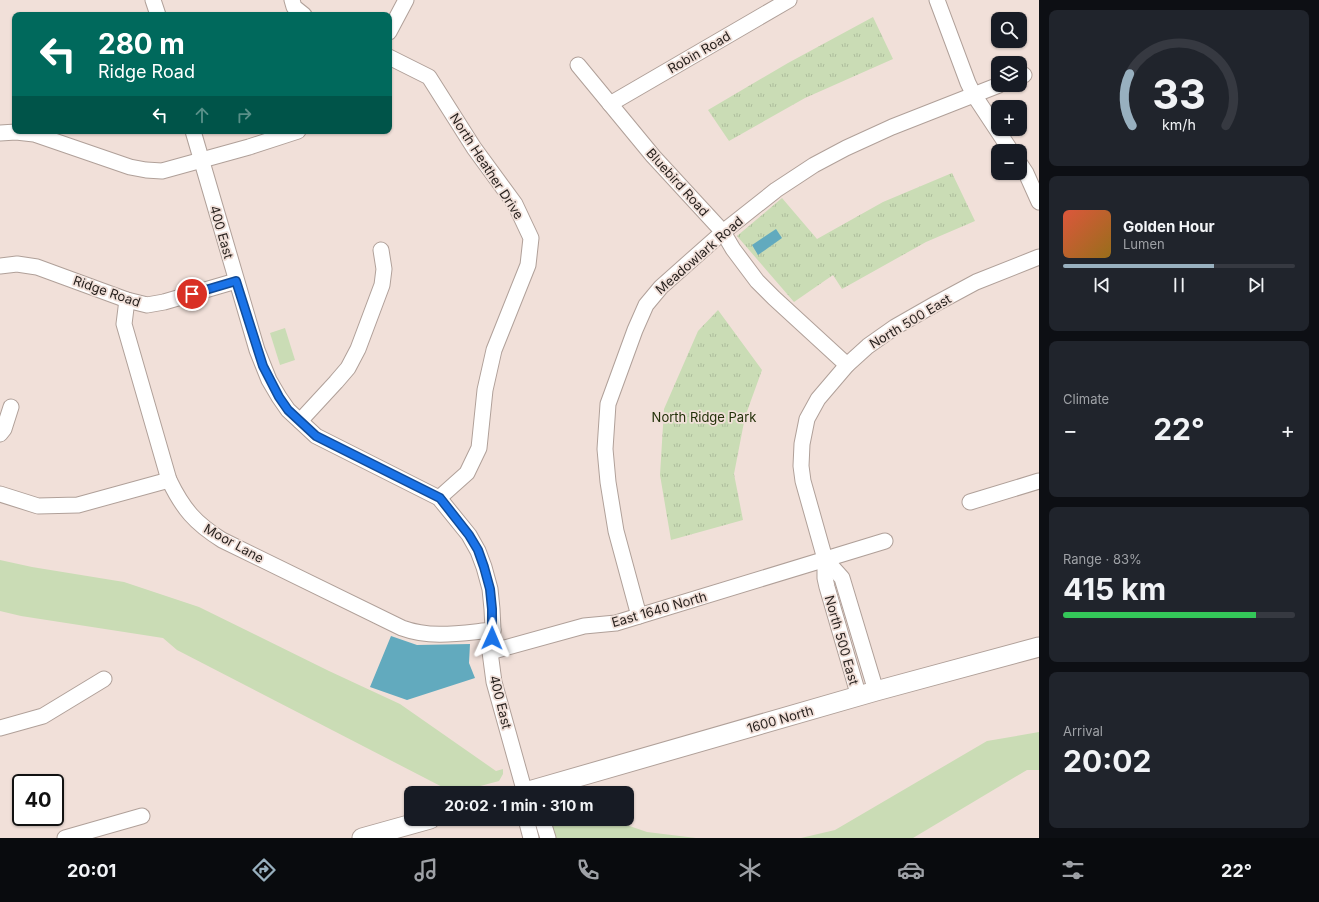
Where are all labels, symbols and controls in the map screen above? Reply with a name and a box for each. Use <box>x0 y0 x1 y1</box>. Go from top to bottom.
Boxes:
map controls <box>991 12 1027 180</box>
button: search <box>991 12 1027 48</box>
text: 280 m <box>98 27 185 61</box>
icon: left <box>32 28 84 80</box>
street label: Robin Road <box>665 28 733 76</box>
button: layers <box>991 56 1027 92</box>
text: Ridge Road <box>98 61 195 82</box>
text: 33 <box>1152 69 1206 119</box>
button: + <box>991 100 1027 136</box>
icon: left <box>149 104 171 126</box>
icon: ahead <box>191 104 213 126</box>
icon: right <box>233 104 255 126</box>
street label: North Heather Drive <box>447 110 527 222</box>
text: km/h <box>1162 115 1196 132</box>
button: − <box>991 144 1027 180</box>
street label: Bluebird Road <box>643 145 713 219</box>
street label: 400 East <box>207 204 237 260</box>
street label: Meadowlark Road <box>652 213 746 297</box>
text: Golden Hour <box>1123 217 1215 236</box>
text: Lumen <box>1123 236 1165 252</box>
street label: Ridge Road <box>71 272 143 310</box>
icon: previous <box>1091 274 1113 296</box>
icon: pause <box>1168 274 1190 296</box>
icon: next <box>1245 274 1267 296</box>
pin <box>175 277 209 311</box>
icon: arrive <box>181 283 203 305</box>
street label: North 500 East <box>866 290 954 352</box>
text: Climate <box>1063 391 1109 407</box>
park label: North Ridge Park <box>652 409 756 425</box>
text: 22° <box>1153 411 1205 447</box>
text: − <box>1063 417 1078 443</box>
text: + <box>1280 417 1295 443</box>
street label: Moor Lane <box>201 520 267 566</box>
text: Range · 83% <box>1063 551 1142 567</box>
text: 415 km <box>1063 571 1166 607</box>
street label: East 1640 North <box>610 588 708 630</box>
street label: North 500 East <box>822 593 862 687</box>
position arrow <box>471 617 513 659</box>
street label: 400 East <box>487 674 515 730</box>
street label: 1600 North <box>745 702 815 736</box>
text: Arrival <box>1063 723 1103 739</box>
text: 20:02 <box>1063 743 1151 779</box>
speed limit sign: 40 <box>12 774 64 826</box>
text: 20:02 · 1 min · 310 m <box>445 796 593 815</box>
icon: directions <box>250 856 278 884</box>
icon: music <box>412 856 440 884</box>
icon: phone <box>574 856 602 884</box>
icon: climate <box>736 856 764 884</box>
icon: car <box>897 856 925 884</box>
icon: filters <box>1059 856 1087 884</box>
text: 20:01 <box>67 860 116 881</box>
text: 22° <box>1221 860 1252 881</box>

